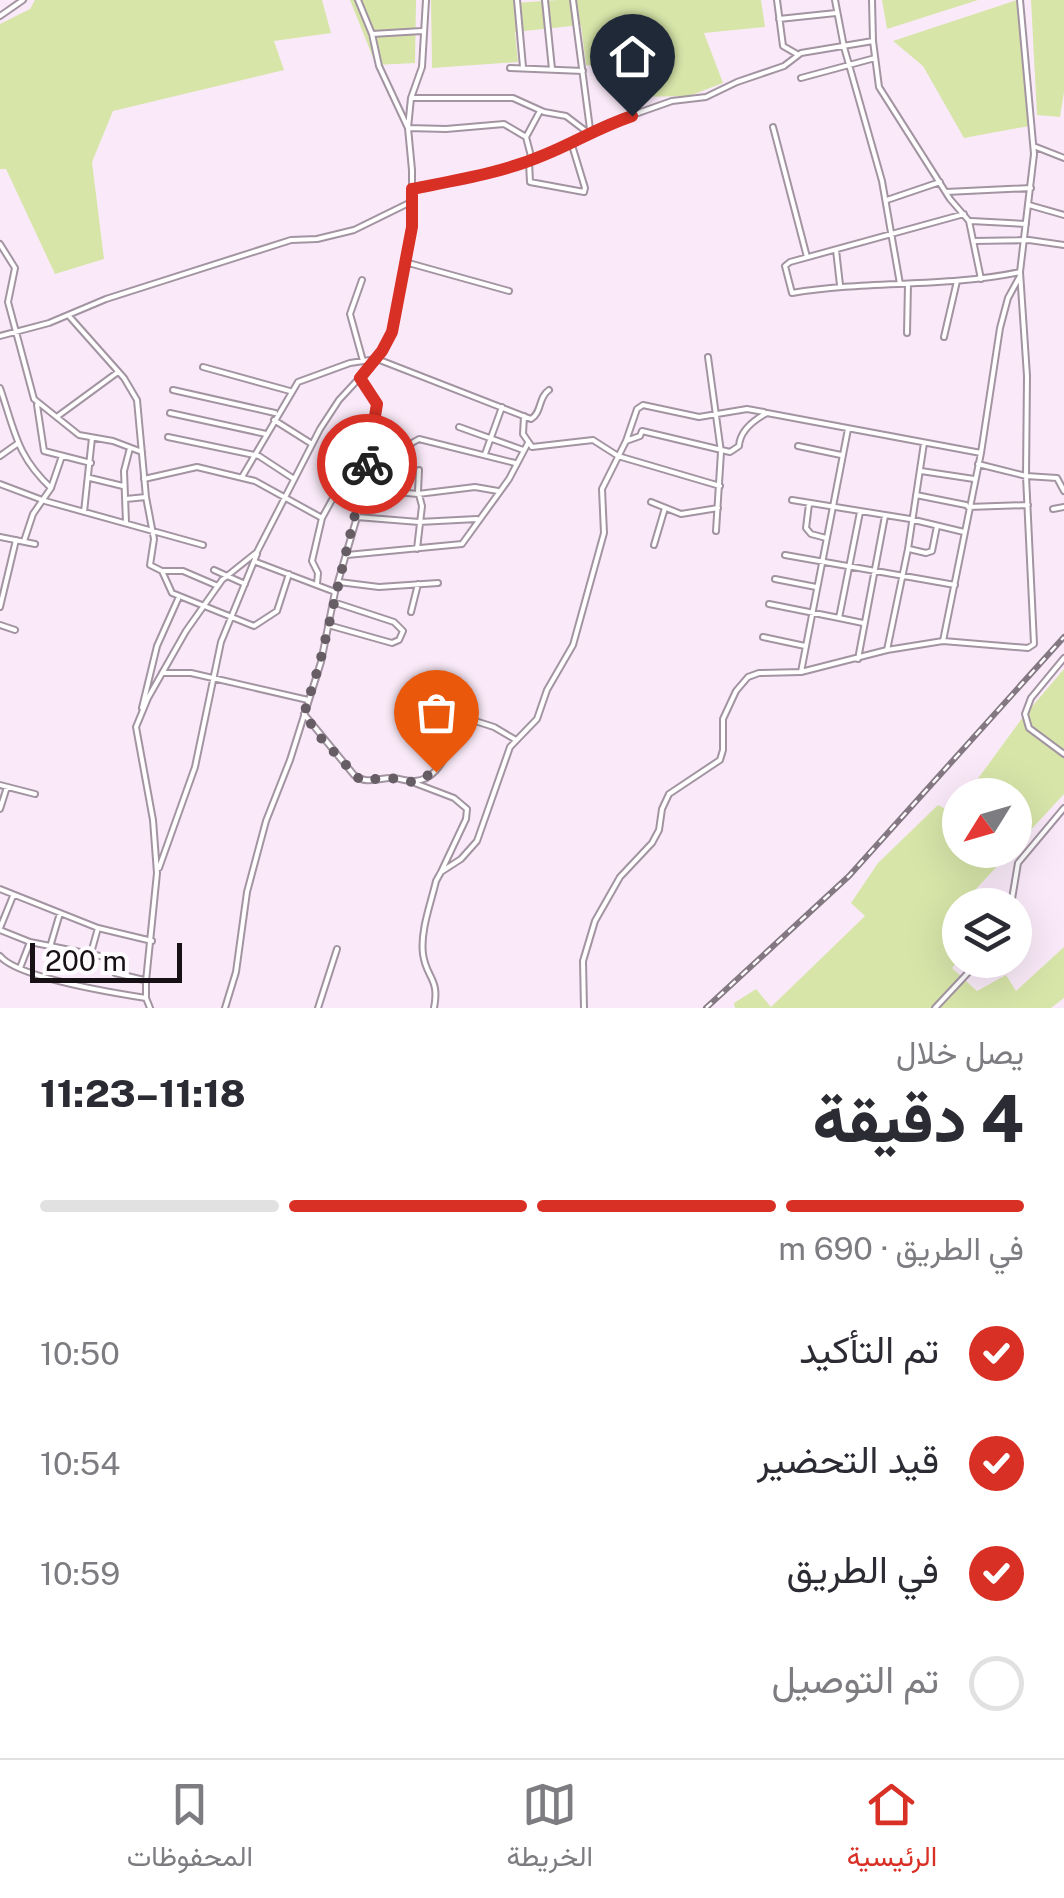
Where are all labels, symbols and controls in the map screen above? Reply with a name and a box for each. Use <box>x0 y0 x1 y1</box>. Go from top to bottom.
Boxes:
pin <box>590 14 675 117</box>
icon: home <box>605 29 660 84</box>
courier <box>317 414 417 514</box>
icon: bike <box>340 437 395 492</box>
pin <box>394 670 479 773</box>
icon: bag <box>409 685 464 740</box>
north arrow <box>942 778 1032 868</box>
map controls <box>942 778 1032 978</box>
button: layers <box>942 888 1032 978</box>
scale bar <box>30 938 182 983</box>
text: 200 m <box>45 944 127 977</box>
text: يصل خلال <box>896 1034 1024 1071</box>
text: 11:18–11:23 <box>40 1071 246 1116</box>
text: 4 دقيقة <box>812 1080 1024 1157</box>
text: في الطريق · 690 m <box>778 1230 1024 1267</box>
icon: check <box>969 1326 1024 1381</box>
text: تم التأكيد <box>799 1327 939 1372</box>
text: 10:50 <box>40 1335 120 1372</box>
icon: check <box>969 1436 1024 1491</box>
text: قيد التحضير <box>757 1437 939 1482</box>
text: 10:54 <box>40 1445 120 1482</box>
icon: check <box>969 1546 1024 1601</box>
text: في الطريق <box>787 1547 939 1592</box>
text: 10:59 <box>40 1555 120 1592</box>
text: تم التوصيل <box>771 1657 939 1702</box>
tab: المحفوظات <box>127 1777 253 1881</box>
tab: الخريطة <box>507 1777 593 1881</box>
tab: الرئيسية <box>847 1777 937 1881</box>

